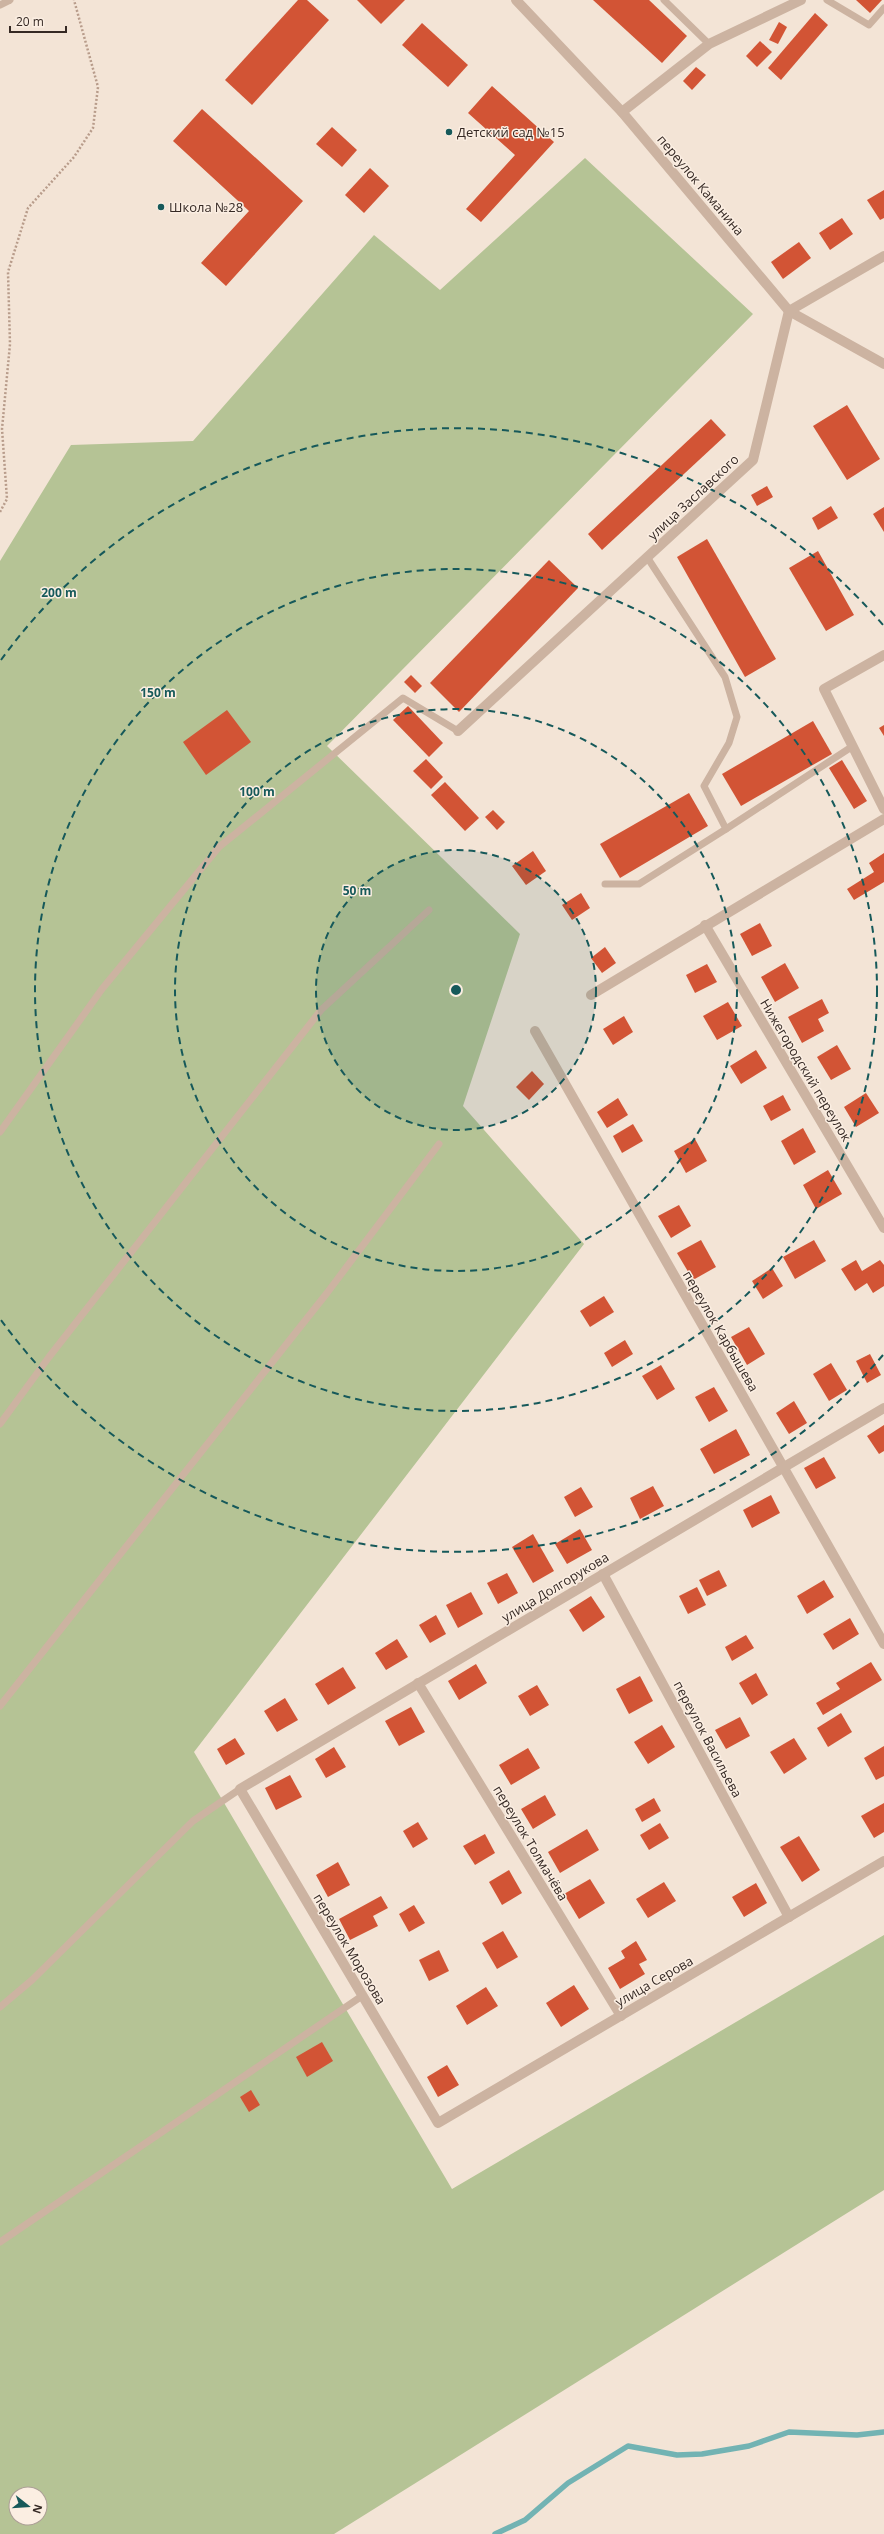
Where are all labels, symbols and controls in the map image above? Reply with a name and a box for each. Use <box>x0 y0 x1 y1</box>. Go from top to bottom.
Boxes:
scale bar <box>10 8 66 34</box>
text: 20 m <box>16 13 44 30</box>
place label: Детский сад №15 <box>457 123 565 141</box>
marker: Детский сад №15 <box>444 127 454 137</box>
street label: переулок Каманина <box>653 131 749 239</box>
place label: Школа №28 <box>169 198 243 216</box>
marker: Школа №28 <box>156 202 166 212</box>
street label: улица Заславского <box>644 450 743 544</box>
text: 200 m <box>41 584 77 601</box>
text: 150 m <box>140 684 176 701</box>
text: 100 m <box>239 783 275 800</box>
text: 50 m <box>343 882 371 899</box>
centre of rings <box>449 983 463 997</box>
street label: Нижегородский переулок <box>756 995 856 1145</box>
street label: переулок Карбышева <box>679 1267 763 1395</box>
street label: улица Долгорукова <box>498 1548 612 1626</box>
street label: переулок Васильева <box>670 1678 746 1800</box>
street label: переулок Толмачёва <box>489 1782 573 1904</box>
street label: переулок Морозова <box>310 1890 390 2008</box>
street label: улица Серова <box>612 1951 696 2011</box>
north arrow <box>8 2486 48 2526</box>
text: N <box>30 2503 47 2516</box>

